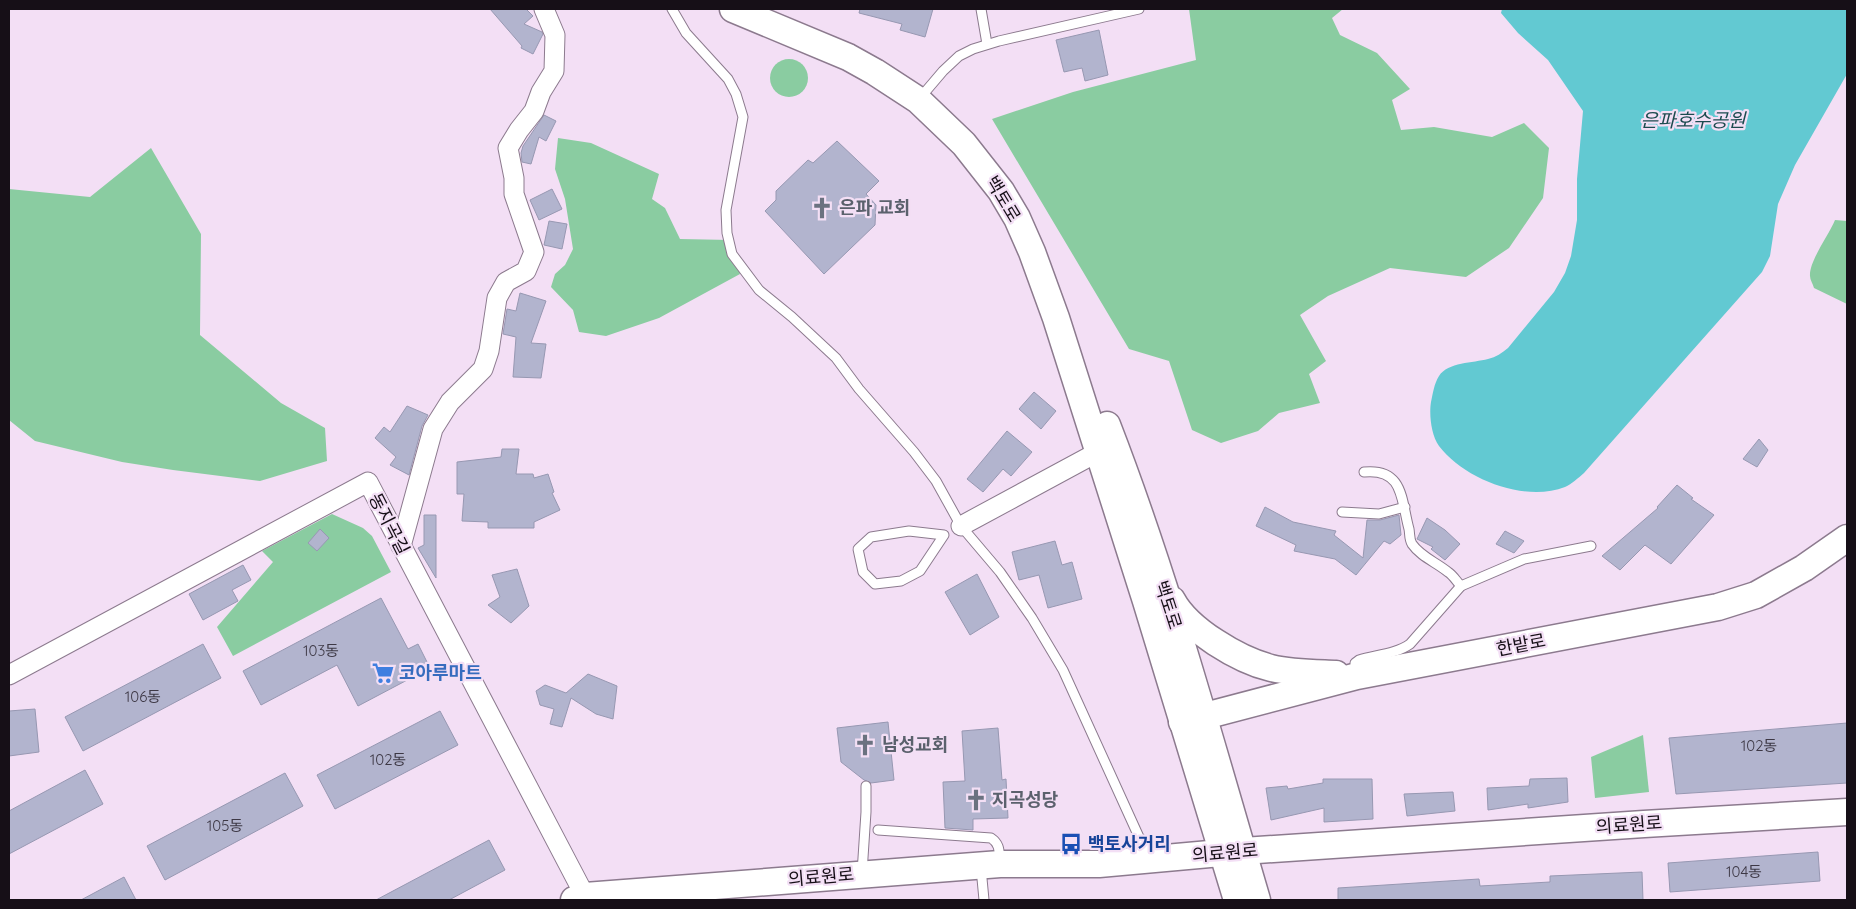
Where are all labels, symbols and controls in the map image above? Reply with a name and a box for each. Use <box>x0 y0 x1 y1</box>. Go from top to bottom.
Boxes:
water label: 은파호수공원 <box>1641 108 1747 132</box>
street label: 백토로 <box>981 172 1026 226</box>
church icon: 은파 교회 <box>809 195 835 221</box>
place label: 은파 교회 <box>839 196 910 219</box>
street label: 동지곡길 <box>364 489 415 559</box>
street label: 백토로 <box>1150 578 1187 632</box>
street label: 한밭로 <box>1494 628 1547 661</box>
house number: 103동 <box>303 641 339 660</box>
supermarket icon: 코아루마트 <box>370 660 396 686</box>
place label: 코아루마트 <box>399 661 482 684</box>
house number: 106동 <box>125 687 161 706</box>
church icon: 남성교회 <box>852 732 878 758</box>
place label: 남성교회 <box>882 733 948 756</box>
house number: 102동 <box>1741 736 1777 755</box>
house number: 102동 <box>370 750 406 769</box>
church icon: 지곡성당 <box>963 787 989 813</box>
place label: 지곡성당 <box>992 788 1058 811</box>
street label: 의료원로 <box>1595 811 1663 838</box>
house number: 105동 <box>207 816 243 835</box>
bus stop icon: 백토사거리 <box>1058 831 1084 857</box>
place label: 백토사거리 <box>1088 832 1171 855</box>
street label: 의료원로 <box>1191 838 1259 867</box>
street label: 의료원로 <box>787 862 855 891</box>
house number: 104동 <box>1726 862 1762 881</box>

